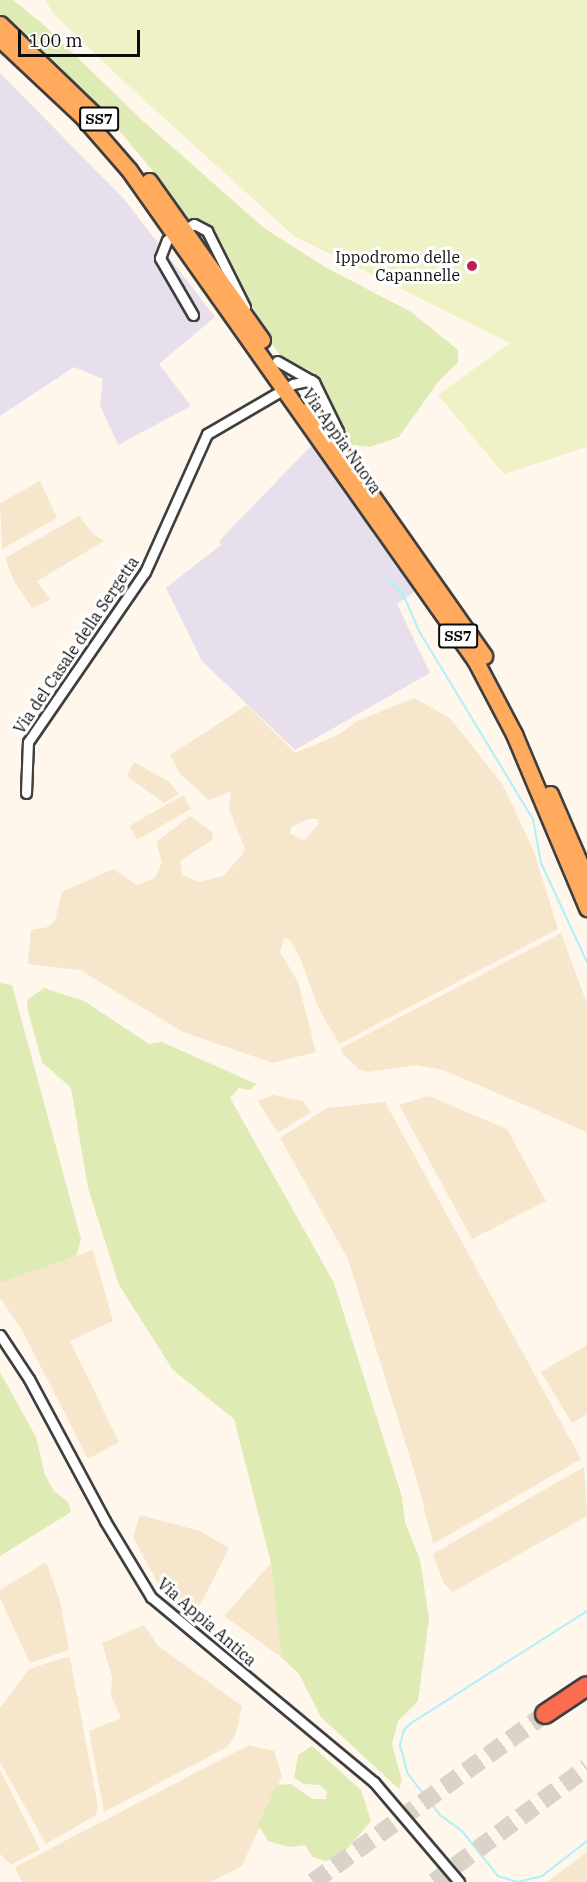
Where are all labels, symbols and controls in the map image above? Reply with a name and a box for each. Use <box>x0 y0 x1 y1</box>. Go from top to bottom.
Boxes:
scale bar <box>21 18 142 56</box>
text: 100 m <box>29 29 83 52</box>
road number: SS7 <box>78 107 120 131</box>
place label: Ippodromo delle Capannelle <box>335 247 460 285</box>
marker: Ippodromo delle Capannelle <box>465 259 479 273</box>
street label: Via Appia Nuova <box>299 385 385 497</box>
street label: Via del Casale della Sergetta <box>9 553 143 737</box>
road number: SS7 <box>437 624 479 648</box>
street label: Via Appia Antica <box>154 1574 260 1670</box>

